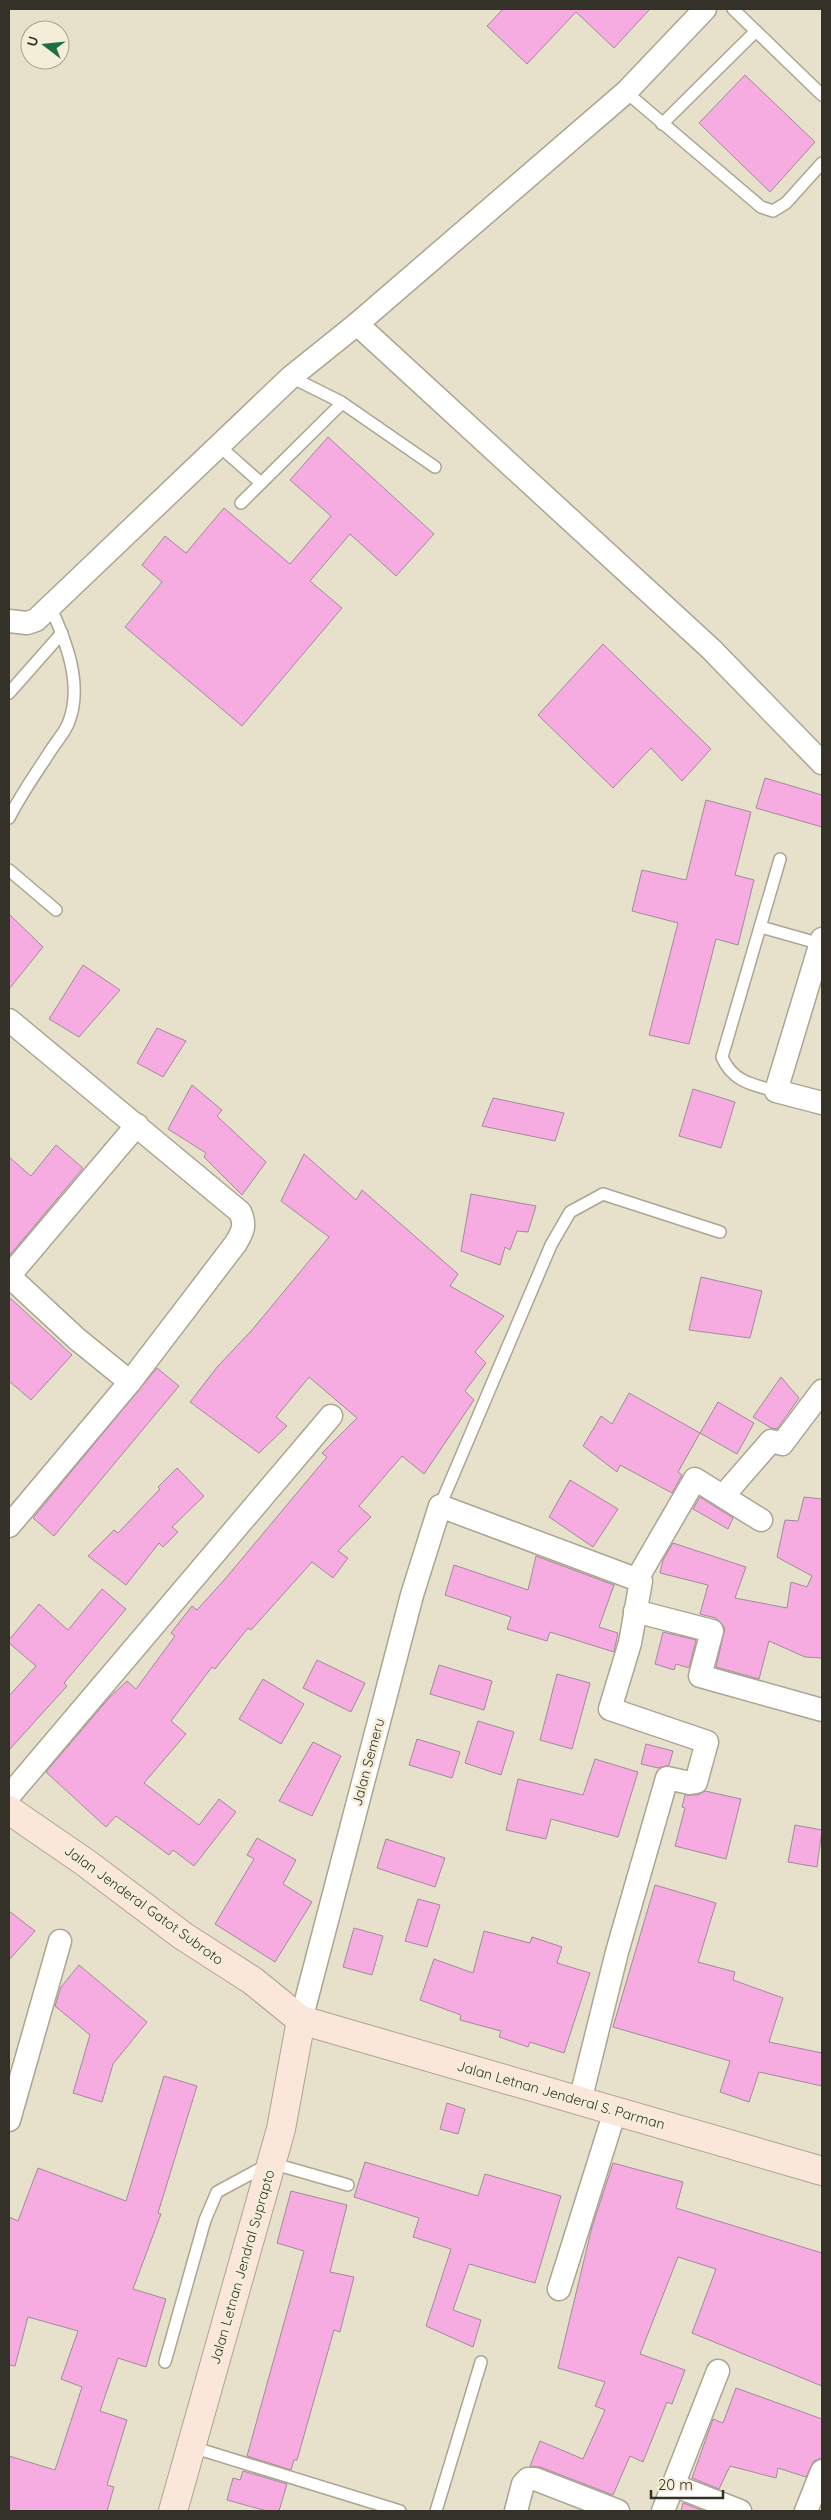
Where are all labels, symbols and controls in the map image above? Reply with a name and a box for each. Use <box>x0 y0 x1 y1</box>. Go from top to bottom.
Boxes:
north arrow <box>20 20 70 70</box>
text: U <box>22 34 43 49</box>
street label: Jalan Semeru <box>348 1716 388 1808</box>
street label: Jalan Jenderal Gatot Subroto <box>61 1841 227 1969</box>
street label: Jalan Letnan Jenderal S. Parman <box>455 2057 667 2133</box>
street label: Jalan Letnan Jendral Suprapto <box>206 2168 278 2366</box>
scale bar <box>651 2468 724 2500</box>
text: 20 m <box>658 2475 693 2494</box>

